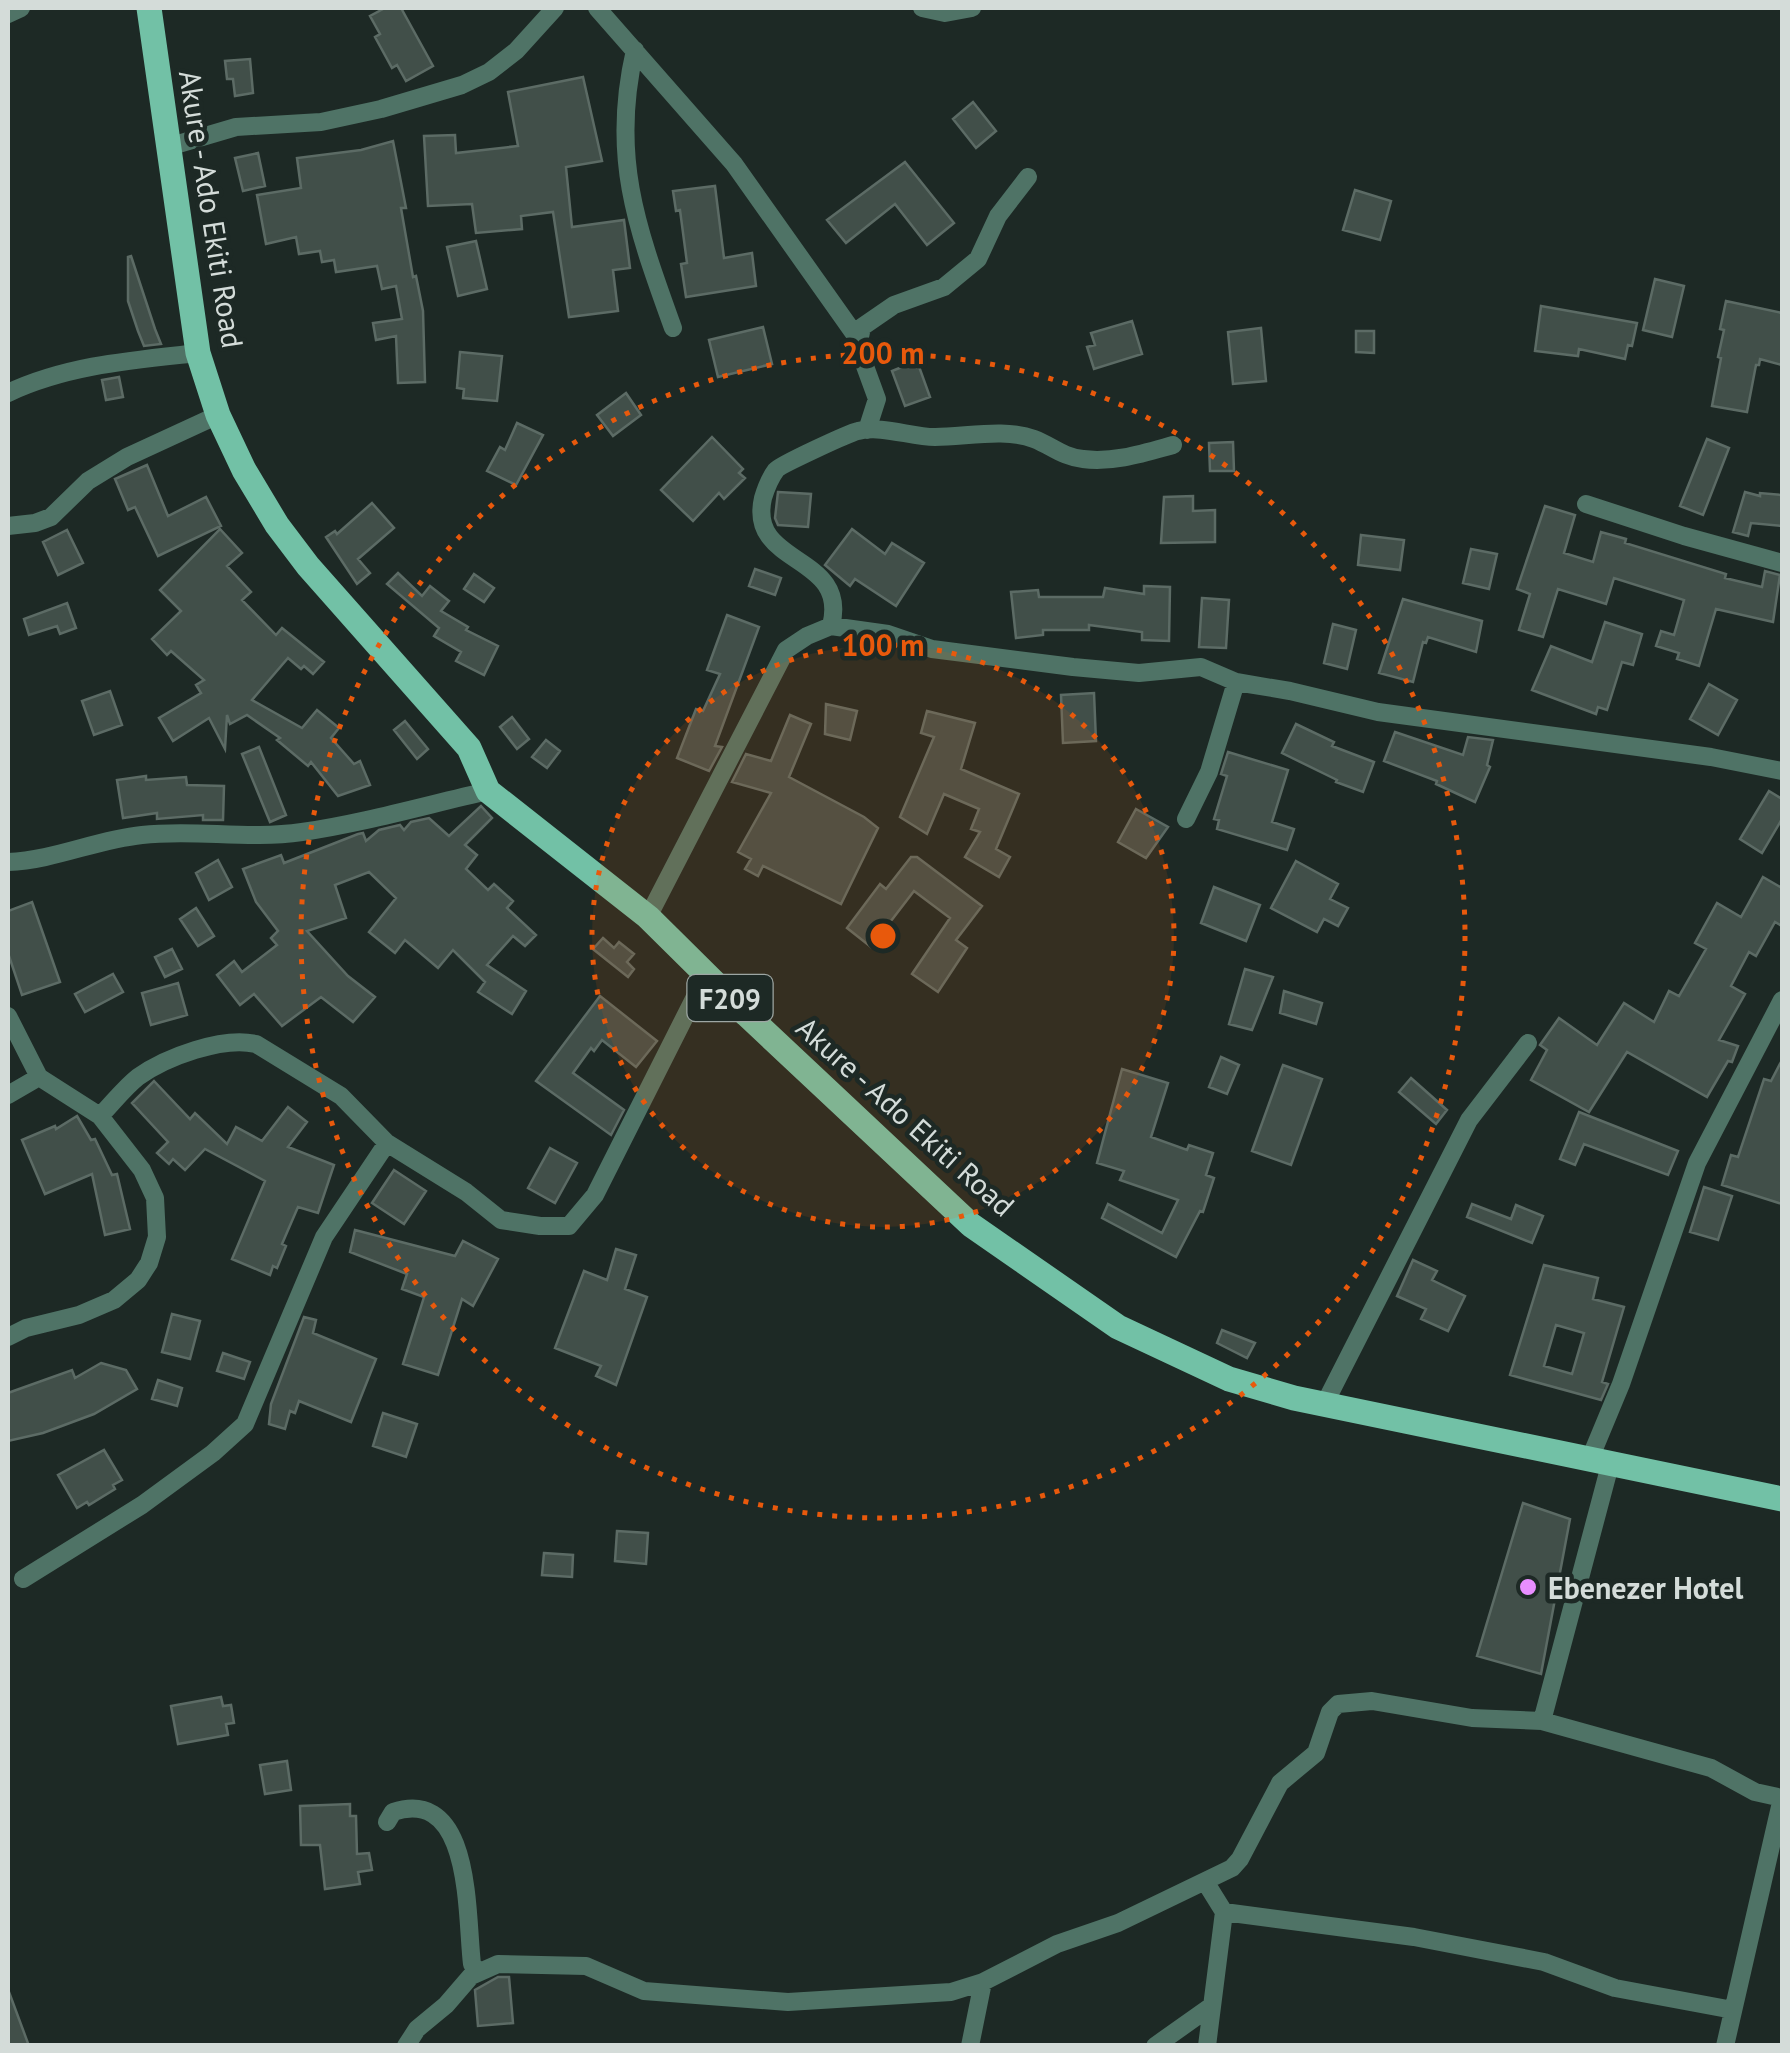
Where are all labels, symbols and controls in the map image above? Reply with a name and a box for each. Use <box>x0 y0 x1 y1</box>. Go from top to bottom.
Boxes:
street label: Akure - Ado Ekiti Road <box>171 67 253 351</box>
text: 200 m <box>842 333 924 372</box>
text: 100 m <box>842 625 924 664</box>
centre of rings <box>865 918 901 954</box>
road number: F209 <box>688 975 772 1021</box>
street label: Akure - Ado Ekiti Road <box>789 1008 1023 1224</box>
place label: Ebenezer Hotel <box>1548 1568 1743 1607</box>
marker: Ebenezer Hotel <box>1517 1576 1539 1598</box>

